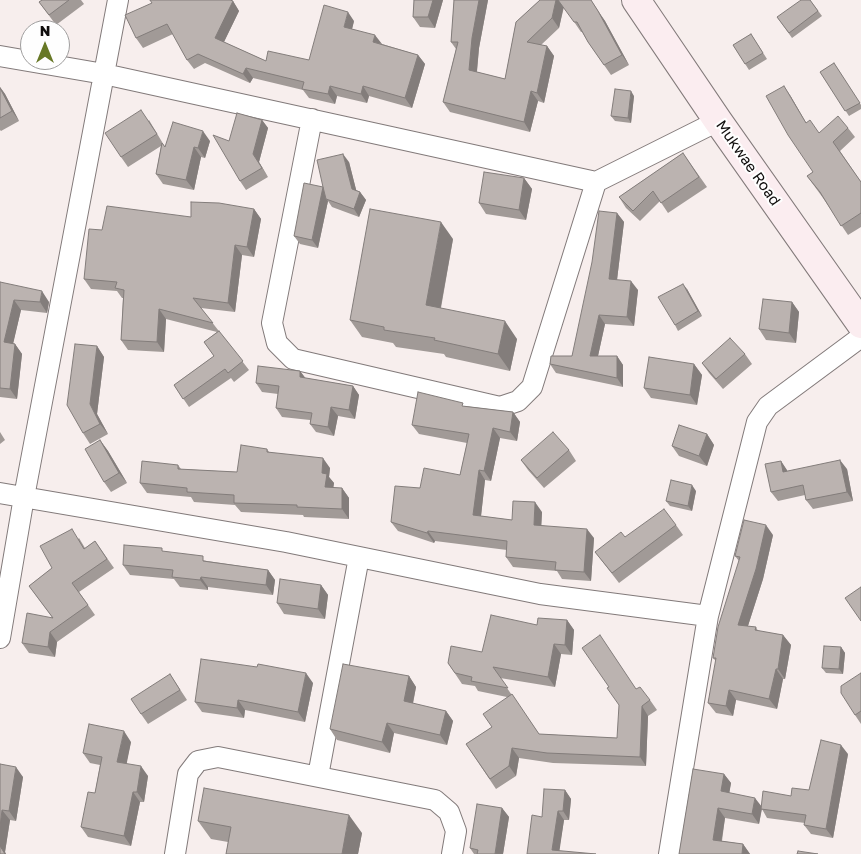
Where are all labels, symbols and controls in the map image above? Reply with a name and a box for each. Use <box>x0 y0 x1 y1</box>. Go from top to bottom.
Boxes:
north arrow <box>20 20 70 70</box>
text: N <box>40 22 50 39</box>
street label: Mukwae Road <box>712 117 784 209</box>

